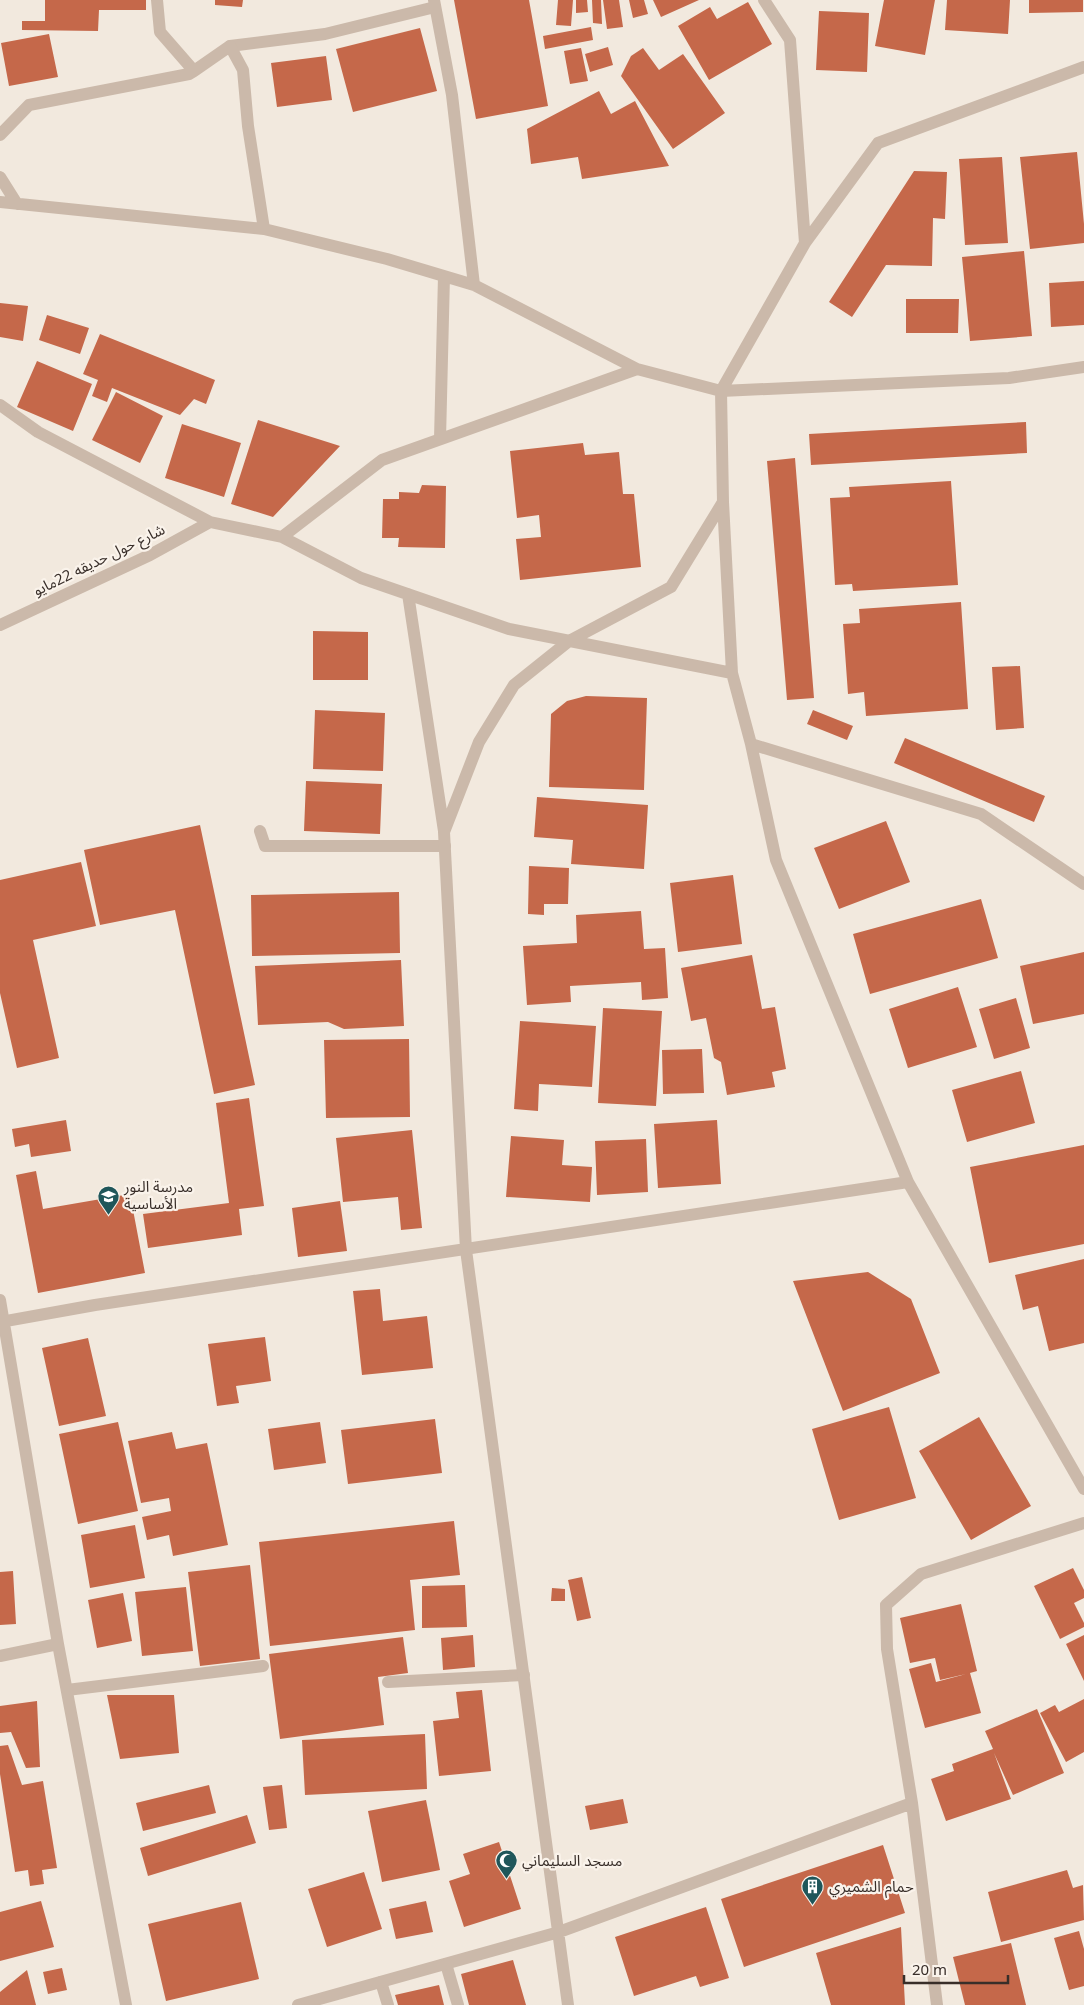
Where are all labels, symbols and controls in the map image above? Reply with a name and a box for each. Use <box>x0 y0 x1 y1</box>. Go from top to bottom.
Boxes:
street label: شارع حول حديقه 22مايو <box>29 518 169 602</box>
place label: مدرسة النور الأساسية <box>123 1176 193 1213</box>
school or university icon: مدرسة النور الأساسية <box>96 1184 120 1215</box>
mosque icon: مسجد السليماني <box>494 1849 518 1880</box>
place label: مسجد السليماني <box>522 1850 623 1872</box>
building icon: حمام الشميري <box>801 1875 825 1906</box>
place label: حمام الشميري <box>829 1876 914 1898</box>
scale bar <box>904 1952 1008 1984</box>
text: 20 m <box>912 1959 947 1979</box>

